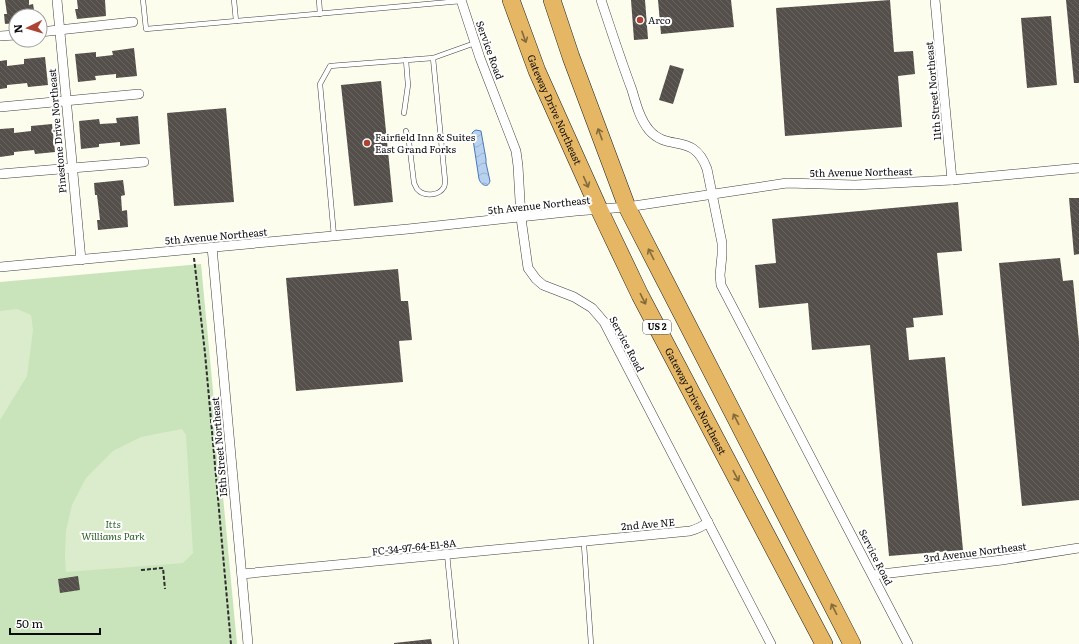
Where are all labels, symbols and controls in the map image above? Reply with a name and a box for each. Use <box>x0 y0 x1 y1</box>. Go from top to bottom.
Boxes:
north arrow <box>8 8 48 48</box>
place label: Arco <box>648 12 671 27</box>
marker: Arco <box>635 15 645 25</box>
street label: Service Road <box>473 18 508 81</box>
text: N <box>9 24 25 34</box>
one-way arrow <box>521 30 529 42</box>
street label: 11th Street Northeast <box>921 41 944 141</box>
street label: Gateway Drive Northeast <box>525 52 586 167</box>
street label: Pinestone Drive Northeast <box>44 68 69 194</box>
one-way arrow <box>596 128 603 141</box>
place label: Fairfield Inn & Suites East Grand Forks <box>375 129 476 156</box>
marker: Fairfield Inn & Suites East Grand Forks <box>362 138 372 148</box>
street label: 5th Avenue Northeast <box>810 163 912 180</box>
one-way arrow <box>583 175 591 187</box>
street label: 5th Avenue Northeast <box>487 192 591 217</box>
street label: 5th Avenue Northeast <box>164 224 268 247</box>
one-way arrow <box>647 248 654 260</box>
one-way arrow <box>639 293 647 305</box>
street label: Service Road <box>606 313 648 374</box>
road number: US 2 <box>643 320 671 334</box>
street label: Gateway Drive Northeast <box>662 345 731 457</box>
street label: 15th Street Northeast <box>207 396 230 498</box>
one-way arrow <box>732 413 739 425</box>
one-way arrow <box>733 470 740 482</box>
street label: 2nd Ave NE <box>621 514 675 533</box>
park label: Itts Williams Park <box>81 516 145 543</box>
street label: Service Road <box>856 526 897 588</box>
street label: FC-34-97-64-E1-8A <box>371 535 458 558</box>
street label: 3rd Avenue Northeast <box>923 538 1027 565</box>
one-way arrow <box>830 604 837 616</box>
scale bar <box>10 610 100 636</box>
text: 50 m <box>16 614 43 632</box>

